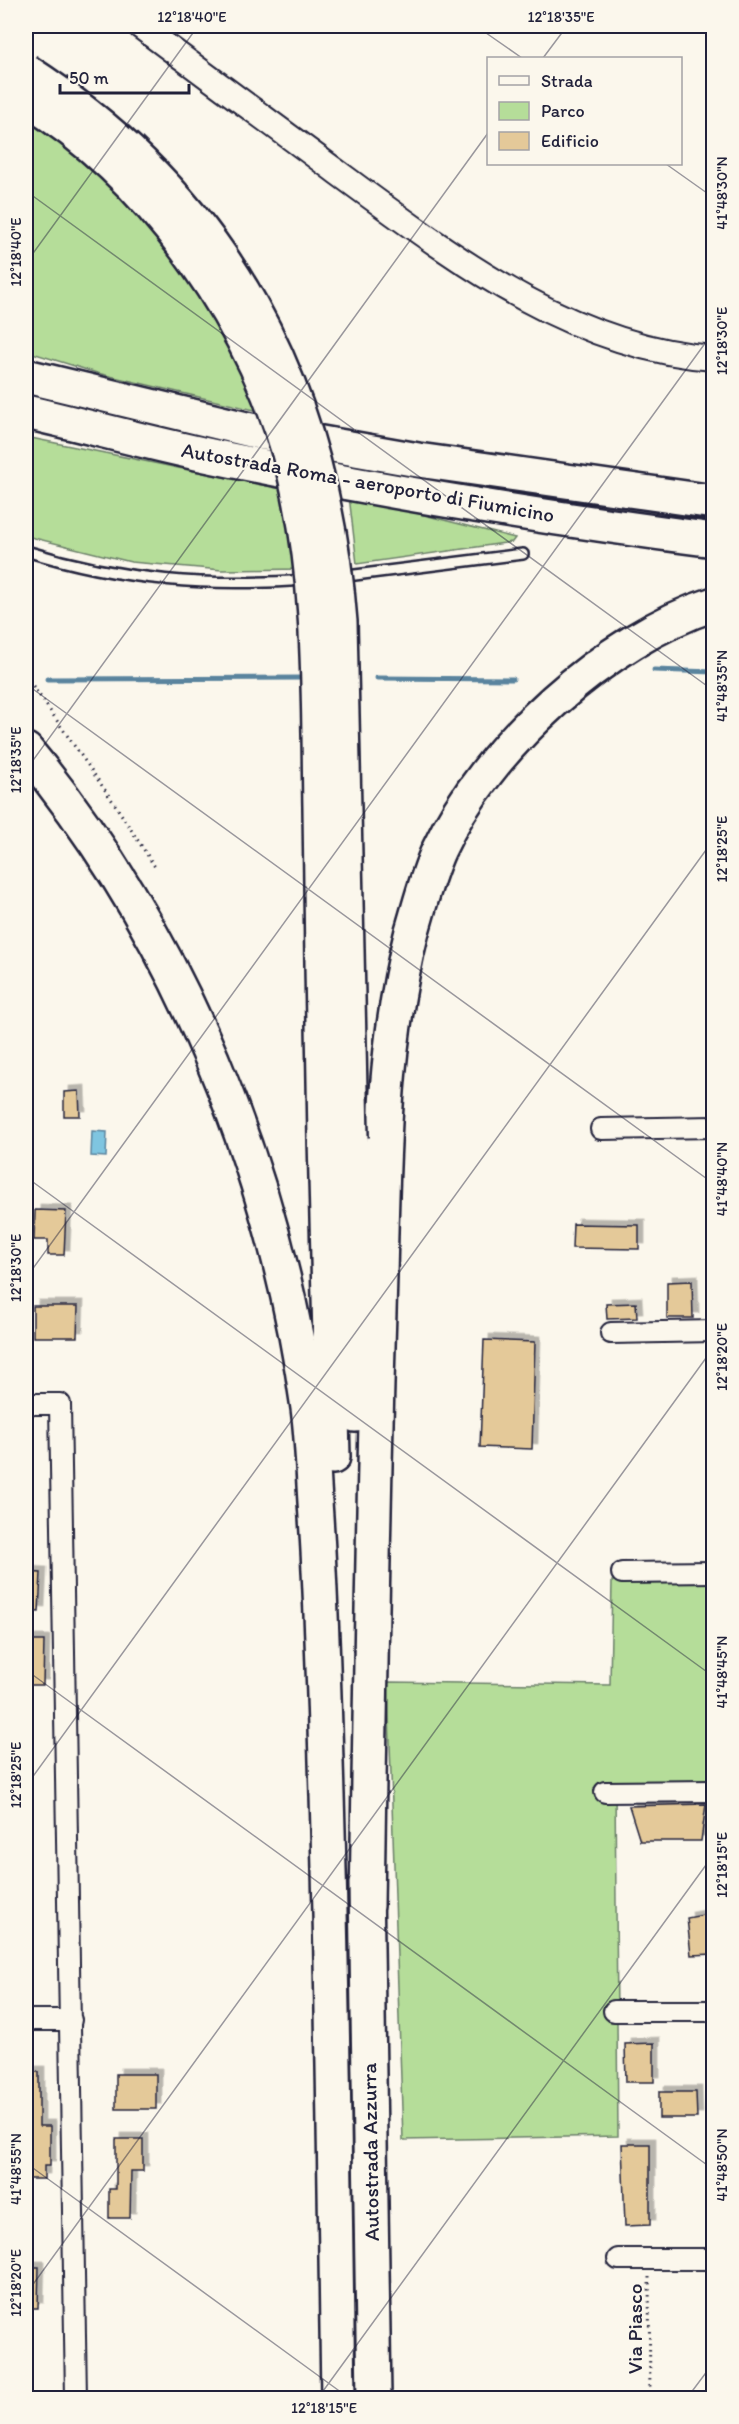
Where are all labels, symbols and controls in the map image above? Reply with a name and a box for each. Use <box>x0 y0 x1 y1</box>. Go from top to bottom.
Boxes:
text: 12°18'40"E <box>157 8 227 26</box>
text: 12°18'35"E <box>527 8 595 26</box>
scale bar <box>60 57 189 95</box>
legend <box>487 57 682 165</box>
text: 50 m <box>69 67 109 89</box>
text: Strada <box>541 70 593 92</box>
text: Parco <box>541 100 585 122</box>
text: Edificio <box>541 130 599 152</box>
text: 41°48'30"N <box>713 156 731 230</box>
text: 12°18'40"E <box>7 217 25 287</box>
text: 12°18'30"E <box>713 307 731 375</box>
street label: Autostrada Roma - aeroporto di Fiumicino <box>180 437 556 527</box>
text: 41°48'35"N <box>713 650 731 722</box>
text: 12°18'35"E <box>7 726 25 794</box>
text: 12°18'25"E <box>713 816 731 882</box>
text: 41°48'40"N <box>713 1142 731 1216</box>
text: 12°18'30"E <box>7 1234 25 1302</box>
text: 12°18'20"E <box>713 1323 731 1391</box>
text: 41°48'45"N <box>713 1636 731 1708</box>
text: 12°18'25"E <box>7 1742 25 1808</box>
text: 12°18'15"E <box>713 1832 731 1898</box>
street label: Autostrada Azzurra <box>356 2063 384 2241</box>
text: 41°48'50"N <box>713 2128 731 2202</box>
text: 41°48'55"N <box>7 2133 25 2205</box>
text: 12°18'20"E <box>7 2249 25 2317</box>
street label: Via Piasco <box>622 2284 647 2374</box>
text: 12°18'15"E <box>291 2399 357 2417</box>

